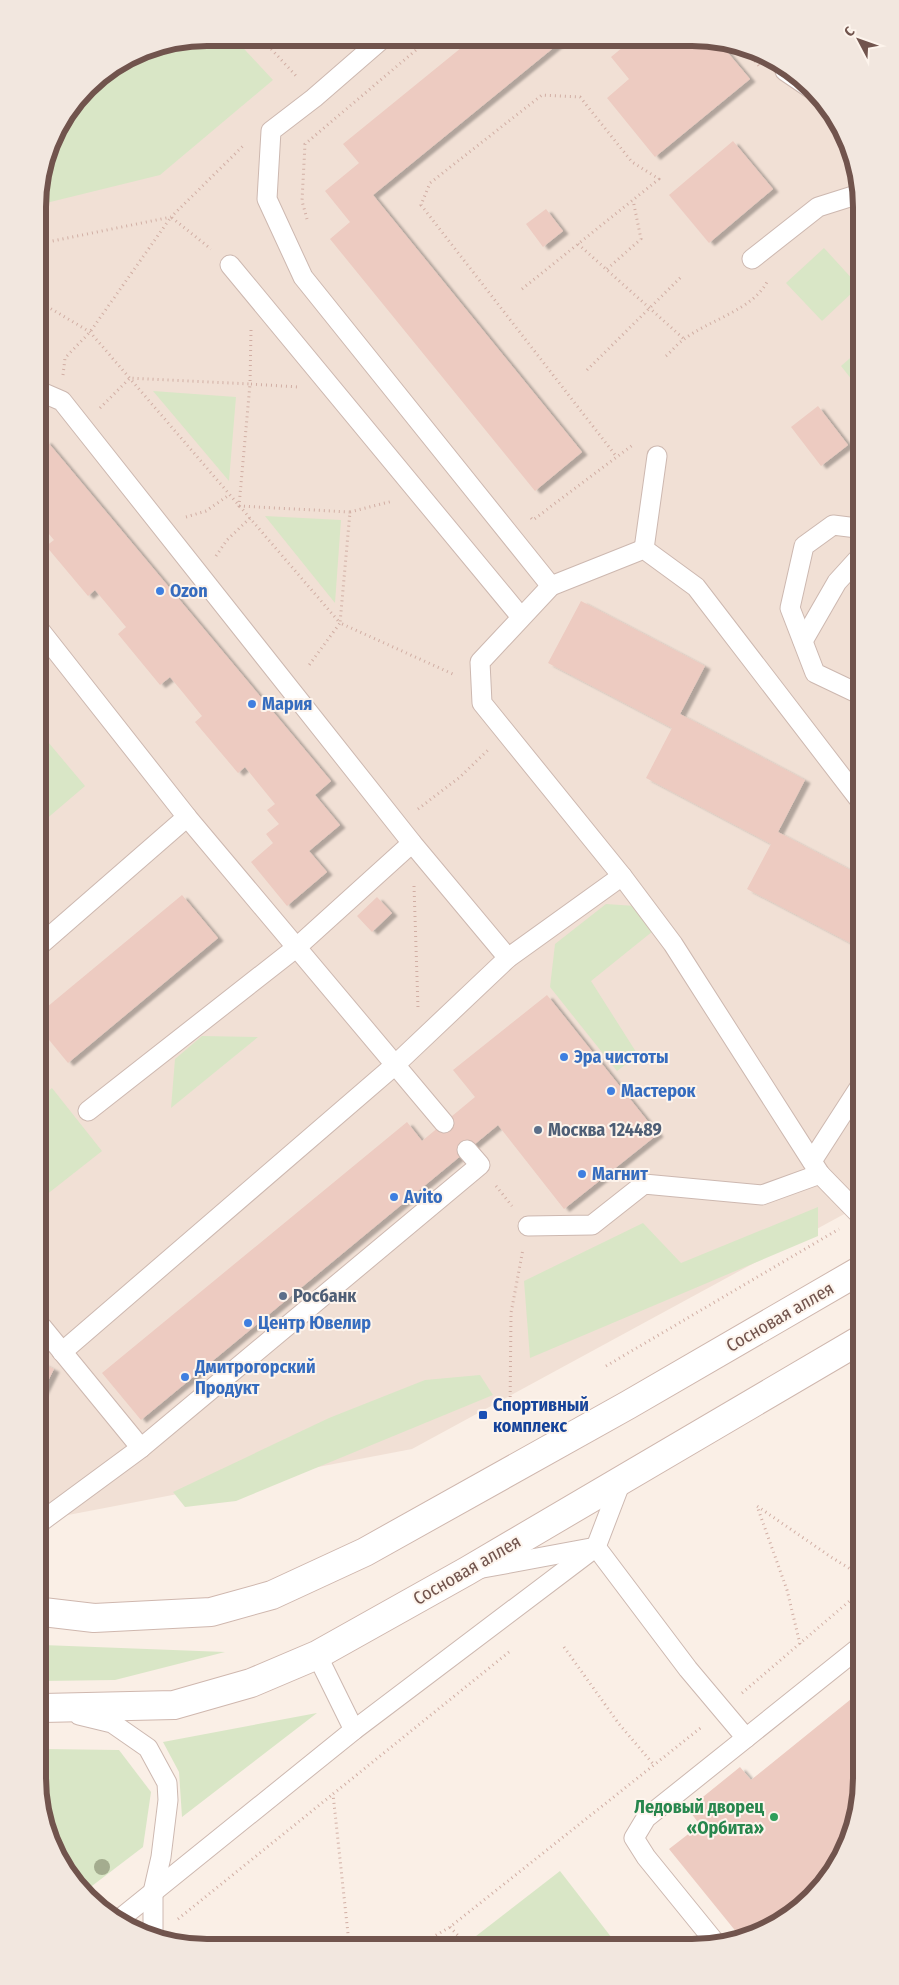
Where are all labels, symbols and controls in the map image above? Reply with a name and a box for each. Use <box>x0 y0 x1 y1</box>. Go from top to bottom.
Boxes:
north arrow <box>834 15 884 65</box>
text: С <box>841 23 859 40</box>
place label: Ozon <box>170 580 208 602</box>
marker: Ozon <box>154 585 166 597</box>
place label: Мария <box>262 693 312 715</box>
marker: Мария <box>246 698 258 710</box>
place label: Эра чистоты <box>574 1046 668 1068</box>
marker: Эра чистоты <box>558 1051 570 1063</box>
place label: Мастерок <box>621 1080 697 1102</box>
marker: Мастерок <box>605 1085 617 1097</box>
place label: Москва 124489 <box>548 1119 662 1141</box>
marker: Москва 124489 <box>532 1124 544 1136</box>
place label: Магнит <box>592 1163 648 1185</box>
marker: Магнит <box>576 1168 588 1180</box>
place label: Avito <box>403 1186 443 1208</box>
marker: Avito <box>388 1191 400 1203</box>
street label: Сосновая аллея <box>722 1277 838 1357</box>
place label: Росбанк <box>293 1285 357 1307</box>
marker: Росбанк <box>277 1290 289 1302</box>
place label: Центр Ювелир <box>258 1312 371 1334</box>
marker: Центр Ювелир <box>242 1317 254 1329</box>
place label: Дмитрогорский Продукт <box>194 1356 316 1399</box>
marker: Дмитрогорский Продукт <box>179 1371 191 1383</box>
place label: Спортивный комплекс <box>493 1394 589 1437</box>
marker: Спортивный комплекс <box>477 1409 489 1421</box>
street label: Сосновая аллея <box>409 1530 525 1610</box>
place label: Ледовый дворец «Орбита» <box>634 1796 764 1839</box>
marker: Ледовый дворец «Орбита» <box>768 1811 780 1823</box>

